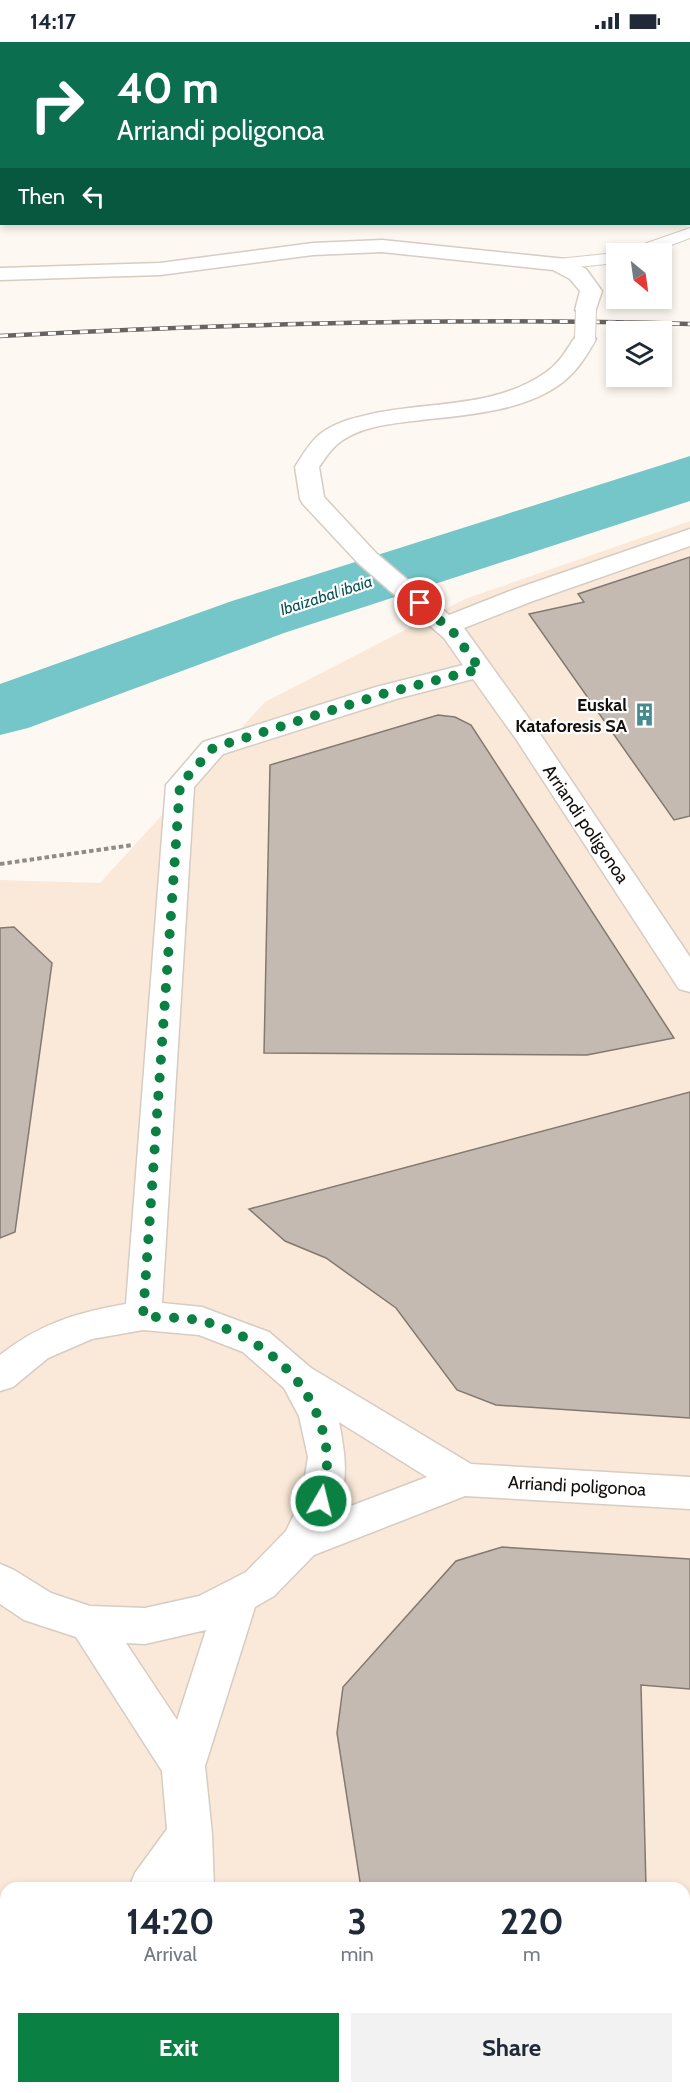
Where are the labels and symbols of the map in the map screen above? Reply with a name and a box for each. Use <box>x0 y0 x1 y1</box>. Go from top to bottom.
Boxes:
north arrow <box>606 243 672 309</box>
water label: Ibaizabal ibaia <box>277 572 375 619</box>
pin <box>394 577 445 628</box>
place label: Euskal Kataforesis SA <box>515 694 628 737</box>
building icon: Euskal Kataforesis SA <box>632 702 658 728</box>
street label: Arriandi poligonoa <box>538 761 634 888</box>
position arrow <box>289 1469 353 1533</box>
street label: Arriandi poligonoa <box>507 1471 647 1501</box>

